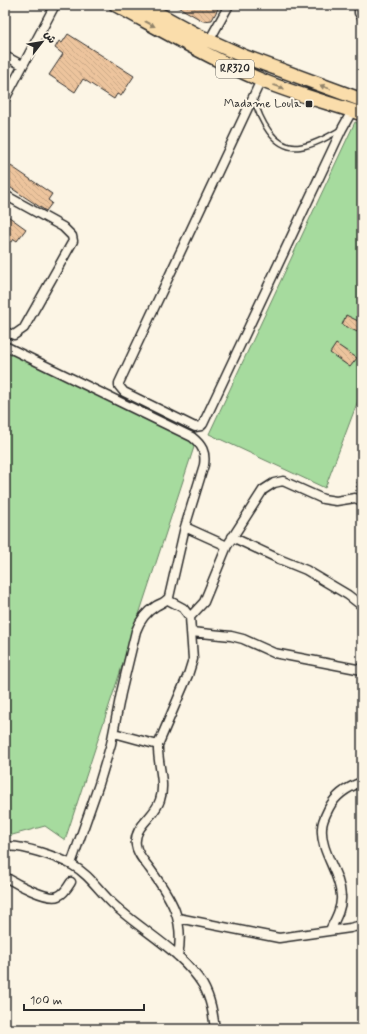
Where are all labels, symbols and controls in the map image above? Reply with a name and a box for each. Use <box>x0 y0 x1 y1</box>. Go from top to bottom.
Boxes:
one-way arrow <box>144 20 156 27</box>
north arrow <box>22 22 62 62</box>
text: ش <box>41 29 59 46</box>
road number: RR320 <box>216 60 254 78</box>
one-way arrow <box>319 83 331 89</box>
one-way arrow <box>274 84 286 90</box>
place label: Madame Loula <box>224 96 302 112</box>
marker: Madame Loula <box>304 99 314 109</box>
scale bar <box>24 986 144 1012</box>
text: 100 m <box>30 993 62 1009</box>

